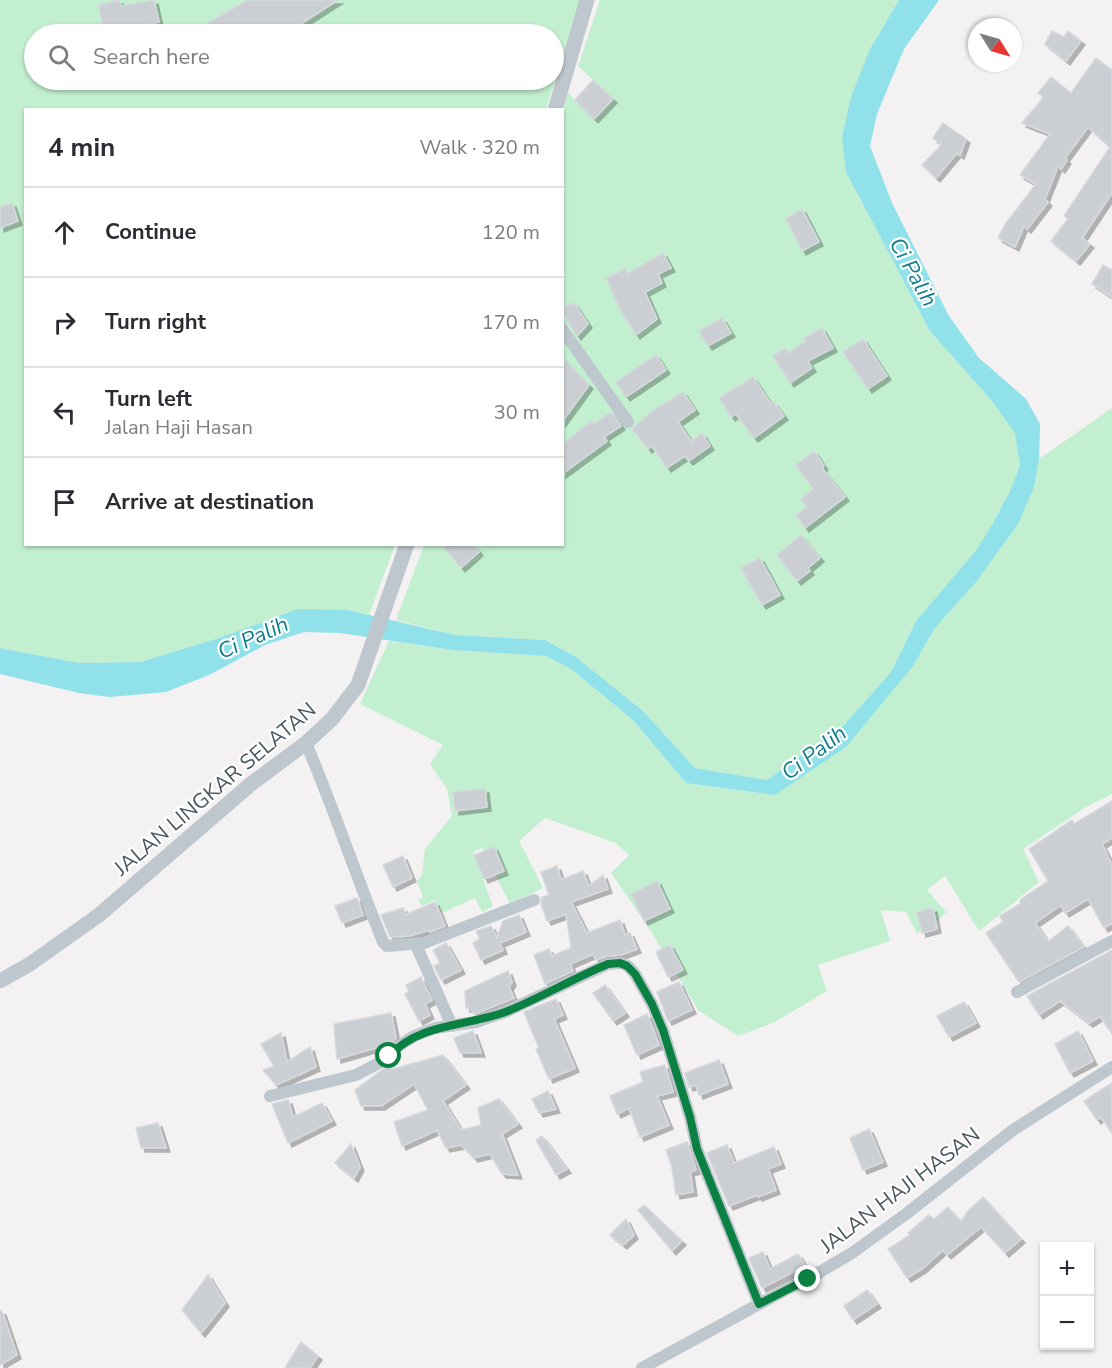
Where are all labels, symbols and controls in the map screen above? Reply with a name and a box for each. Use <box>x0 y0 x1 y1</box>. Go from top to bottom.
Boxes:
north arrow <box>968 18 1022 72</box>
search box <box>24 24 564 90</box>
icon: search <box>45 41 78 74</box>
text: Search here <box>93 42 210 72</box>
text: 4 min <box>48 130 115 165</box>
text: Walk · 320 m <box>420 134 540 161</box>
icon: ahead <box>48 216 81 249</box>
text: Continue <box>105 217 196 247</box>
text: 120 m <box>482 219 540 246</box>
water label: Ci Palih <box>882 232 944 312</box>
icon: right <box>48 306 81 339</box>
text: Turn right <box>105 307 206 337</box>
text: 170 m <box>482 309 540 336</box>
text: Turn left <box>105 384 192 414</box>
icon: left <box>48 396 81 429</box>
text: 30 m <box>494 399 540 426</box>
text: Jalan Haji Hasan <box>105 414 253 441</box>
icon: arrive <box>48 486 81 519</box>
text: Arrive at destination <box>105 487 314 517</box>
water label: Ci Palih <box>213 609 293 667</box>
street label: JALAN LINGKAR SELATAN <box>107 696 322 883</box>
water label: Ci Palih <box>775 719 853 787</box>
route start <box>375 1042 401 1068</box>
street label: JALAN HAJI HASAN <box>814 1121 986 1260</box>
map controls <box>1040 1242 1094 1350</box>
button: + <box>1040 1242 1094 1296</box>
route end <box>794 1265 820 1291</box>
button: − <box>1040 1296 1094 1350</box>

